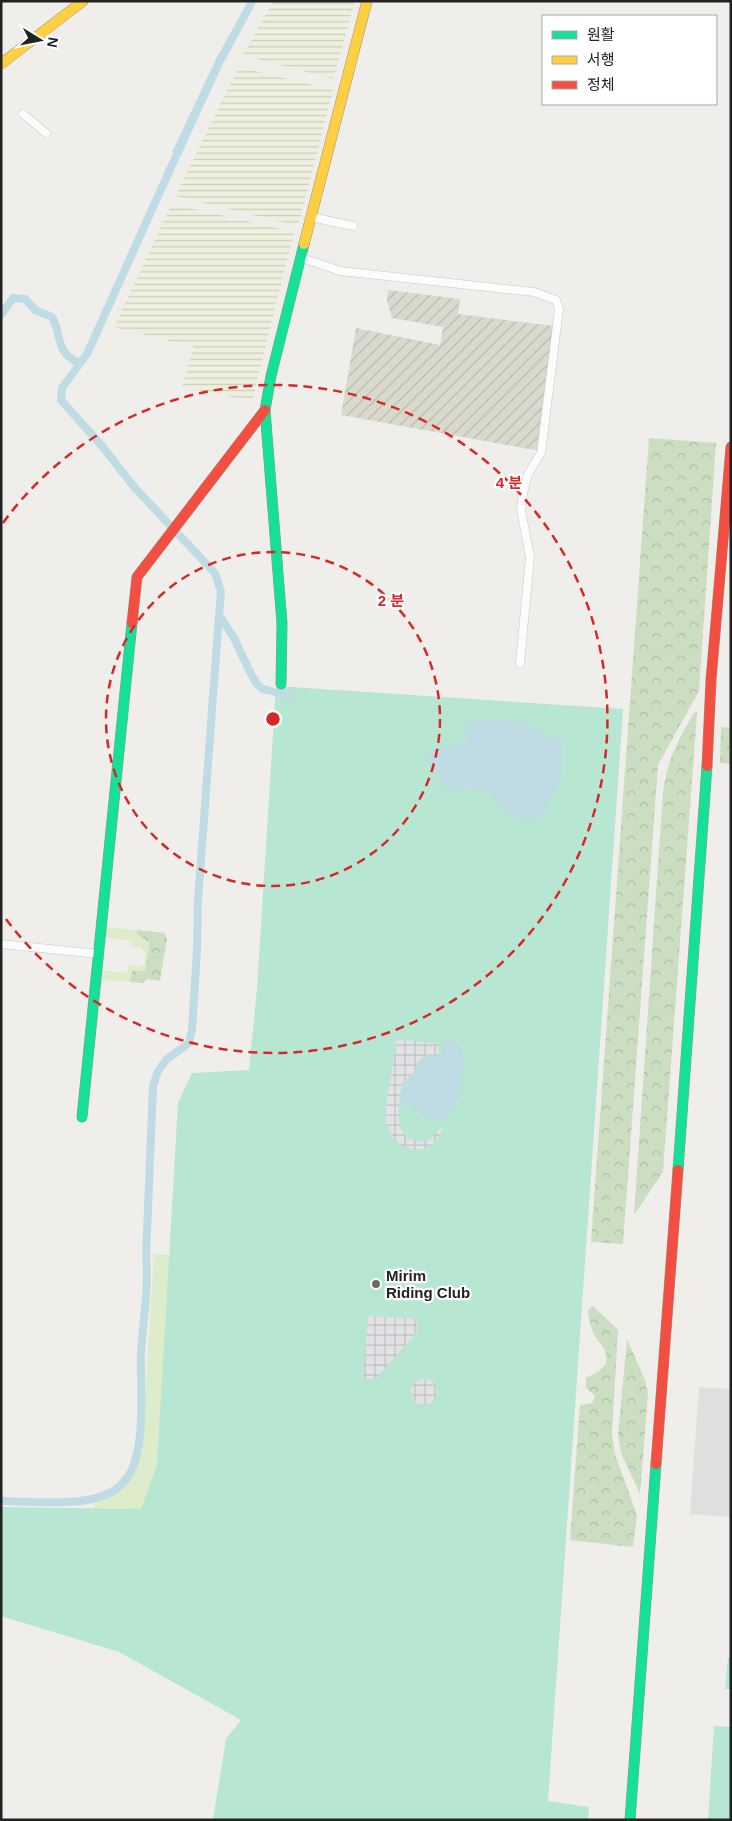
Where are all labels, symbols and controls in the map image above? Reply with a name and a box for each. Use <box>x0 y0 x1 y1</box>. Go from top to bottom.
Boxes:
north arrow <box>15 15 65 65</box>
legend <box>542 15 717 105</box>
text: 원활 <box>587 26 615 43</box>
text: N <box>44 36 62 49</box>
text: 서행 <box>587 51 615 68</box>
text: 정체 <box>587 76 615 93</box>
text: 4 분 <box>496 474 522 491</box>
text: 2 분 <box>378 592 404 609</box>
centre of rings <box>264 710 282 728</box>
place label: Mirim Riding Club <box>386 1267 470 1301</box>
marker: Mirim Riding Club <box>370 1278 382 1290</box>

